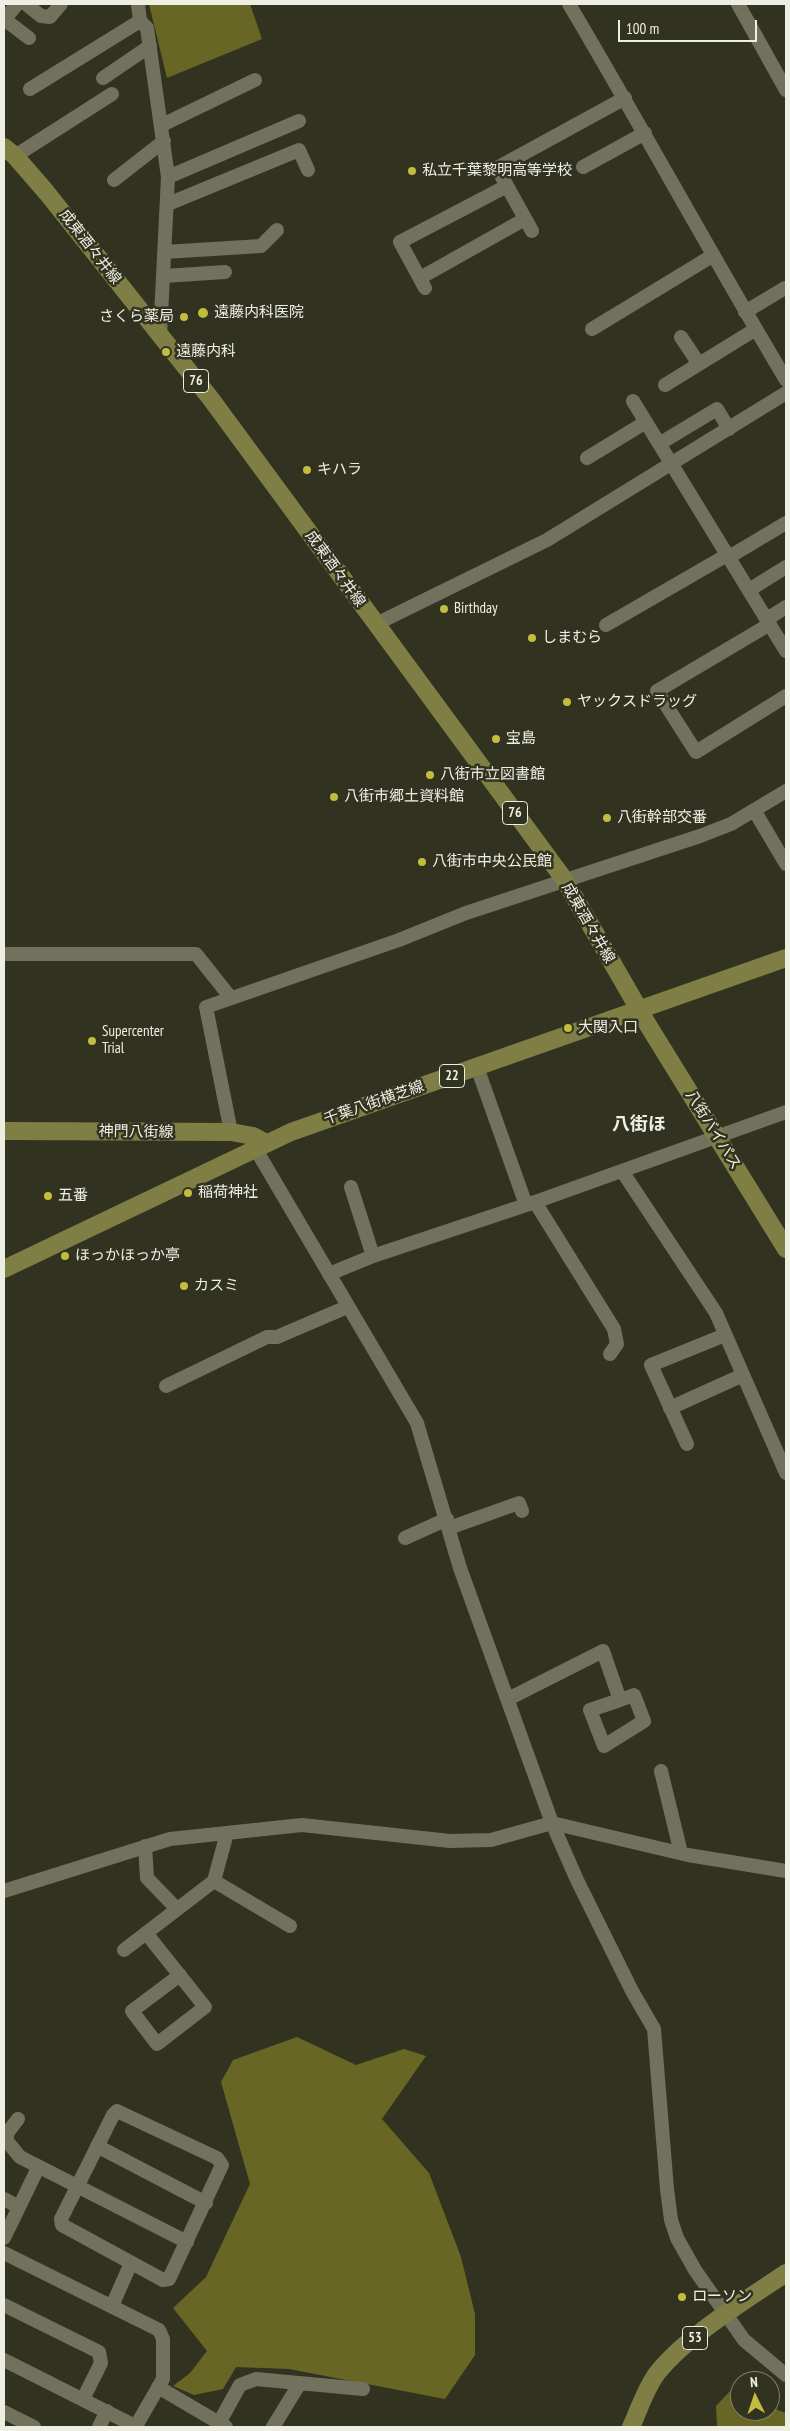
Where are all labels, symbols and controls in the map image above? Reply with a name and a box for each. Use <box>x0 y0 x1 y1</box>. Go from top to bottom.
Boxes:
scale bar <box>620 10 759 42</box>
text: 100 m <box>626 19 659 38</box>
place label: 私立千葉黎明高等学校 <box>422 162 572 180</box>
marker: 私立千葉黎明高等学校 <box>406 165 418 177</box>
street label: 成東酒々井線 <box>55 206 125 288</box>
place label: 遠藤内科医院 <box>214 304 304 322</box>
marker: 遠藤内科医院 <box>196 306 210 320</box>
place label: さくら薬局 <box>99 308 174 326</box>
marker: さくら薬局 <box>178 311 190 323</box>
place label: 遠藤内科 <box>176 343 236 361</box>
marker: 遠藤内科 <box>160 346 172 358</box>
road number: 76 <box>184 370 208 392</box>
place label: キハラ <box>317 461 362 479</box>
marker: キハラ <box>301 464 313 476</box>
street label: 成東酒々井線 <box>301 527 369 611</box>
place label: Birthday <box>454 600 498 618</box>
marker: Birthday <box>438 603 450 615</box>
place label: しまむら <box>542 629 602 647</box>
marker: しまむら <box>526 632 538 644</box>
place label: ヤックスドラッグ <box>577 693 697 711</box>
marker: ヤックスドラッグ <box>561 696 573 708</box>
place label: 宝島 <box>506 730 536 748</box>
marker: 宝島 <box>490 733 502 745</box>
place label: 八街市立図書館 <box>440 766 545 784</box>
marker: 八街市立図書館 <box>424 769 436 781</box>
place label: 八街市郷土資料館 <box>344 788 464 806</box>
marker: 八街市郷土資料館 <box>328 791 340 803</box>
road number: 76 <box>502 801 528 824</box>
place label: 八街幹部交番 <box>617 809 707 827</box>
marker: 八街幹部交番 <box>601 812 613 824</box>
place label: 八街市中央公民館 <box>432 853 552 871</box>
marker: 八街市中央公民館 <box>416 856 428 868</box>
street label: 成東酒々井線 <box>558 880 618 966</box>
place label: 大関入口 <box>578 1019 638 1037</box>
marker: 大関入口 <box>562 1022 574 1034</box>
place label: Supercenter Trial <box>102 1023 164 1058</box>
marker: Supercenter Trial <box>86 1035 98 1047</box>
road number: 22 <box>440 1064 464 1088</box>
street label: 千葉八街横芝線 <box>321 1077 427 1129</box>
street label: 八街バイパス <box>682 1087 744 1173</box>
district label: 八街ほ <box>612 1114 666 1136</box>
street label: 神門八街線 <box>98 1122 174 1142</box>
place label: 稲荷神社 <box>198 1184 258 1202</box>
place label: 五番 <box>58 1187 88 1205</box>
marker: 稲荷神社 <box>182 1187 194 1199</box>
marker: 五番 <box>42 1190 54 1202</box>
place label: ほっかほっか亭 <box>75 1247 180 1265</box>
marker: ほっかほっか亭 <box>59 1250 71 1262</box>
place label: カスミ <box>194 1277 239 1295</box>
marker: カスミ <box>178 1280 190 1292</box>
place label: ローソン <box>692 2288 752 2306</box>
marker: ローソン <box>676 2291 688 2303</box>
road number: 53 <box>682 2326 708 2350</box>
north arrow <box>730 2371 780 2421</box>
text: N <box>750 2373 758 2391</box>

